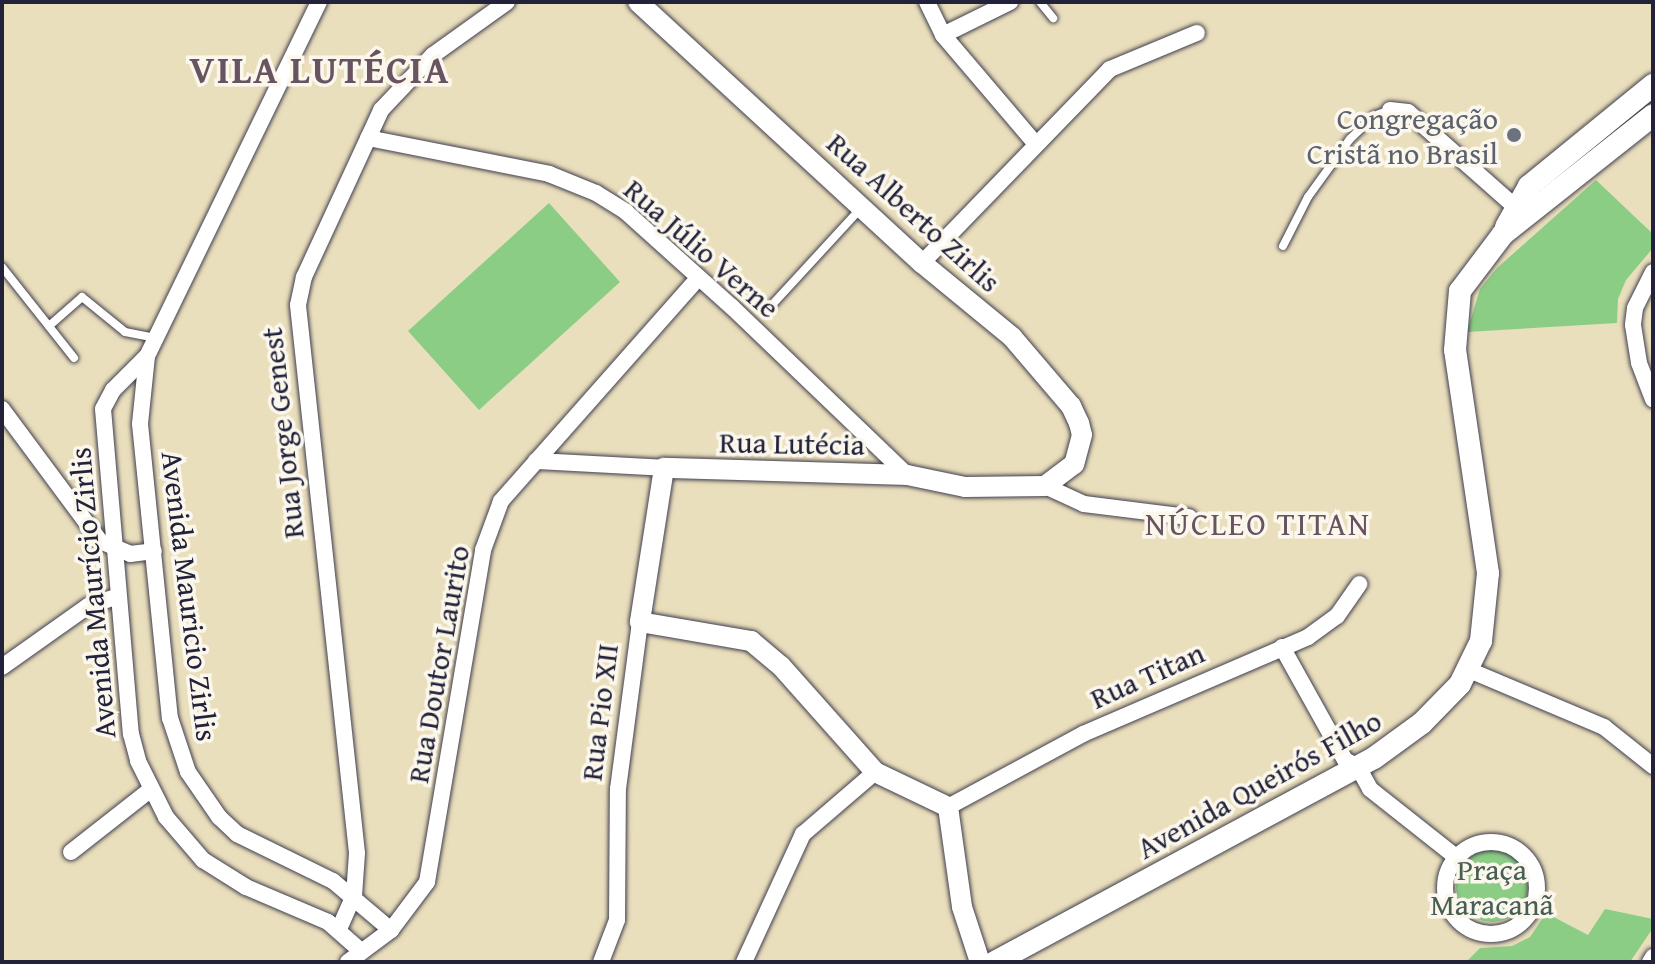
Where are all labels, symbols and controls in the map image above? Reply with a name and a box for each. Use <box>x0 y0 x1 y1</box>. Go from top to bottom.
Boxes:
district label: VILA LUTÉCIA <box>189 47 451 93</box>
place label: Congregação Cristã no Brasil <box>1307 100 1498 170</box>
street label: Rua Alberto Zirlis <box>820 125 1008 299</box>
marker: Congregação Cristã no Brasil <box>1505 126 1523 144</box>
street label: Rua Júlio Verne <box>617 171 787 325</box>
street label: Rua Jorge Genest <box>253 326 311 540</box>
street label: Rua Lutécia <box>719 424 865 462</box>
street label: Avenida Maurício Zirlis <box>61 446 123 740</box>
street label: Avenida Mauricio Zirlis <box>154 449 226 743</box>
district label: NÚCLEO TITAN <box>1145 505 1371 543</box>
street label: Rua Doutor Laurito <box>399 542 477 786</box>
street label: Rua Titan <box>1084 634 1210 716</box>
street label: Rua Pio XII <box>573 641 625 783</box>
street label: Avenida Queirós Filho <box>1131 702 1387 866</box>
park label: Praça Maracanã <box>1430 851 1554 922</box>

